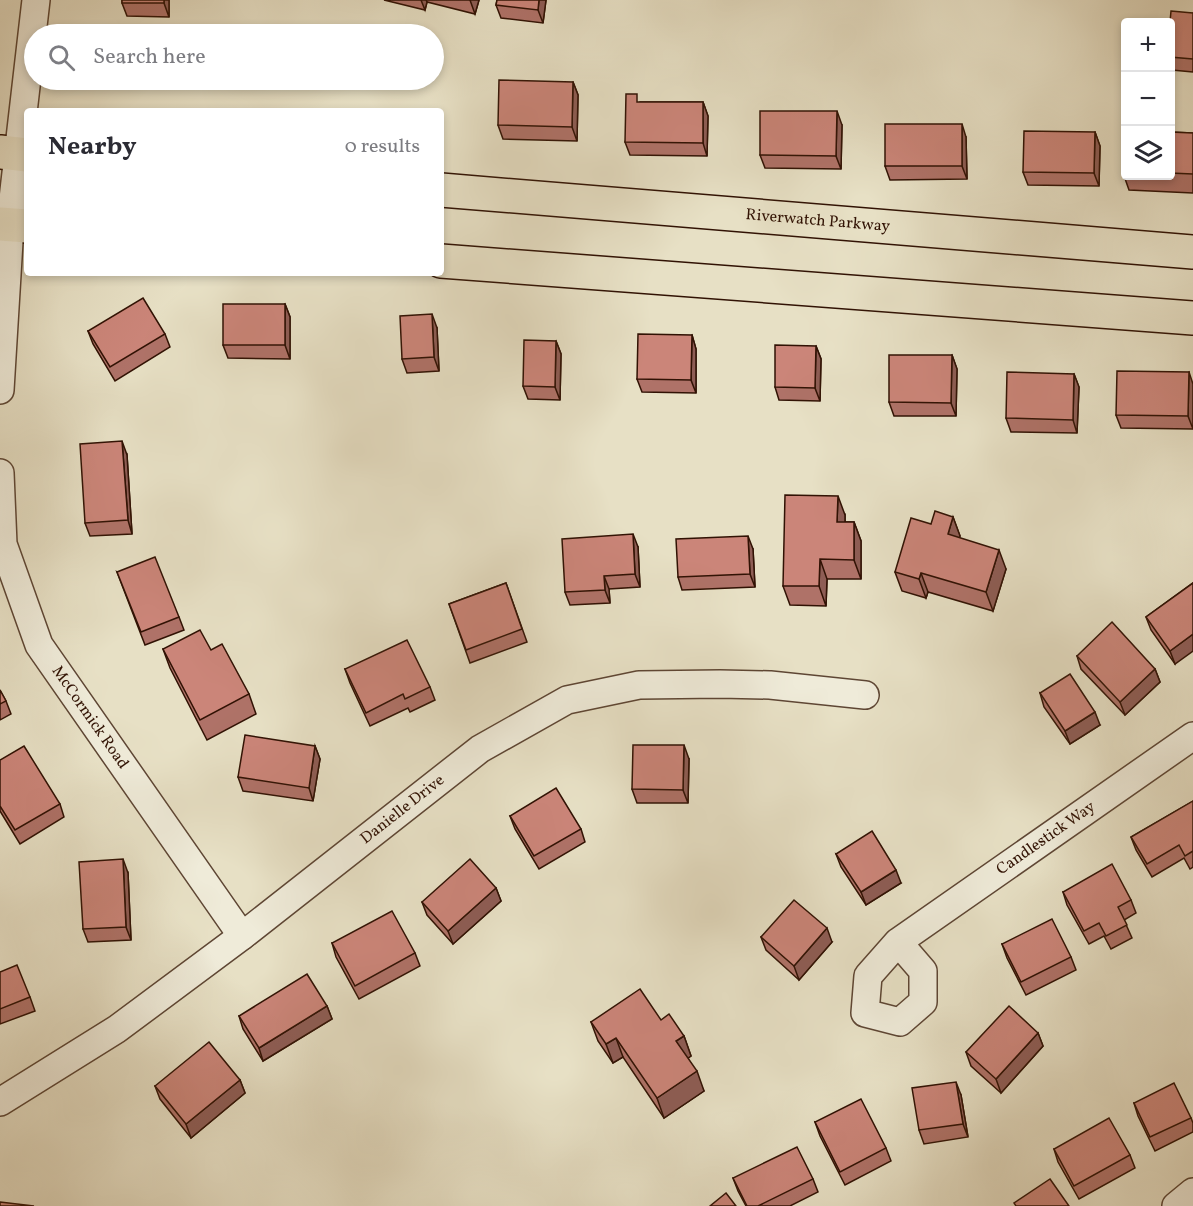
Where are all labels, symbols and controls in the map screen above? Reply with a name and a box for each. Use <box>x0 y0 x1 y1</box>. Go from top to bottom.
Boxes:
map controls <box>1121 18 1175 180</box>
button: + <box>1121 18 1175 72</box>
search box <box>24 24 444 90</box>
icon: search <box>45 41 78 74</box>
text: Search here <box>93 42 206 73</box>
button: − <box>1121 72 1175 126</box>
button: layers <box>1121 126 1175 180</box>
text: Nearby <box>48 129 137 165</box>
text: 0 results <box>345 133 420 161</box>
street label: Riverwatch Parkway <box>745 204 891 238</box>
street label: McCormick Road <box>46 662 133 774</box>
street label: Danielle Drive <box>356 770 449 850</box>
street label: Candlestick Way <box>992 796 1100 881</box>

